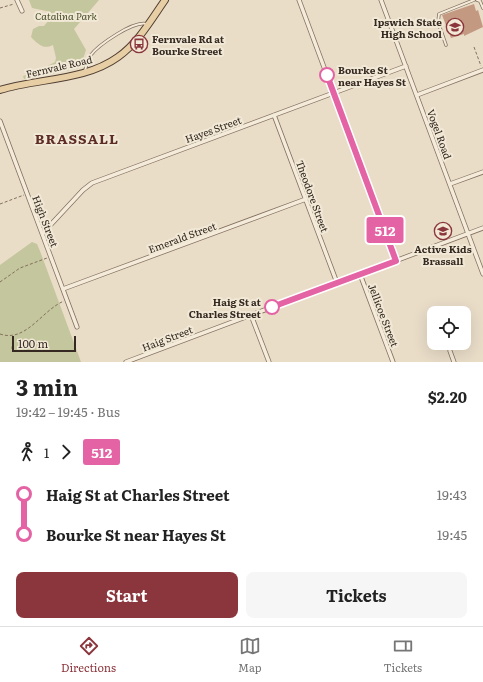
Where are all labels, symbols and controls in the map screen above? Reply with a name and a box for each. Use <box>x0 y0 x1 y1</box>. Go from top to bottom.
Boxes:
park label: Catalina Park <box>35 8 97 23</box>
place label: Ipswich State High School <box>374 14 442 41</box>
school or university icon: Ipswich State High School <box>445 17 465 37</box>
place label: Fernvale Rd at Bourke Street <box>152 31 225 58</box>
bus stop icon: Fernvale Rd at Bourke Street <box>129 34 149 54</box>
street label: Fernvale Road <box>24 51 94 81</box>
place label: Bourke St near Hayes St <box>338 62 407 89</box>
marker: Bourke St near Hayes St <box>319 67 335 83</box>
street label: Vogel Road <box>424 107 456 161</box>
street label: Hayes Street <box>183 112 243 146</box>
district label: BRASSALL <box>35 128 119 148</box>
street label: Theodore Street <box>293 158 333 234</box>
street label: High Street <box>29 193 63 249</box>
line badge: 512 <box>362 217 408 243</box>
street label: Emerald Street <box>146 218 218 256</box>
text: 512 <box>375 220 395 240</box>
school or university icon: Active Kids Brassall <box>433 221 453 241</box>
place label: Active Kids Brassall <box>414 241 472 268</box>
street label: Jellicoe Street <box>365 281 403 349</box>
place label: Haig St at Charles Street <box>189 294 262 321</box>
marker: Haig St at Charles Street <box>264 299 280 315</box>
map controls <box>427 306 471 350</box>
button: locate <box>427 306 471 350</box>
street label: Haig Street <box>139 321 195 355</box>
scale bar <box>12 334 76 353</box>
text: 100 m <box>18 335 48 351</box>
text: 3 min <box>16 370 78 403</box>
text: $2.20 <box>428 385 467 408</box>
text: 19:42 – 19:45 · Bus <box>16 402 120 421</box>
icon: walk <box>16 441 38 463</box>
icon: forward <box>55 441 77 463</box>
text: 512 <box>91 442 112 462</box>
text: 1 <box>44 443 49 462</box>
text: Haig St at Charles Street <box>46 483 230 506</box>
text: 19:43 <box>437 485 467 504</box>
text: Bourke St near Hayes St <box>46 523 226 546</box>
text: 19:45 <box>437 525 467 544</box>
button: Start <box>16 572 238 618</box>
button: Tickets <box>246 572 467 618</box>
tab: Directions <box>61 635 116 675</box>
tab: Map <box>238 635 261 675</box>
tab: Tickets <box>384 635 422 675</box>

